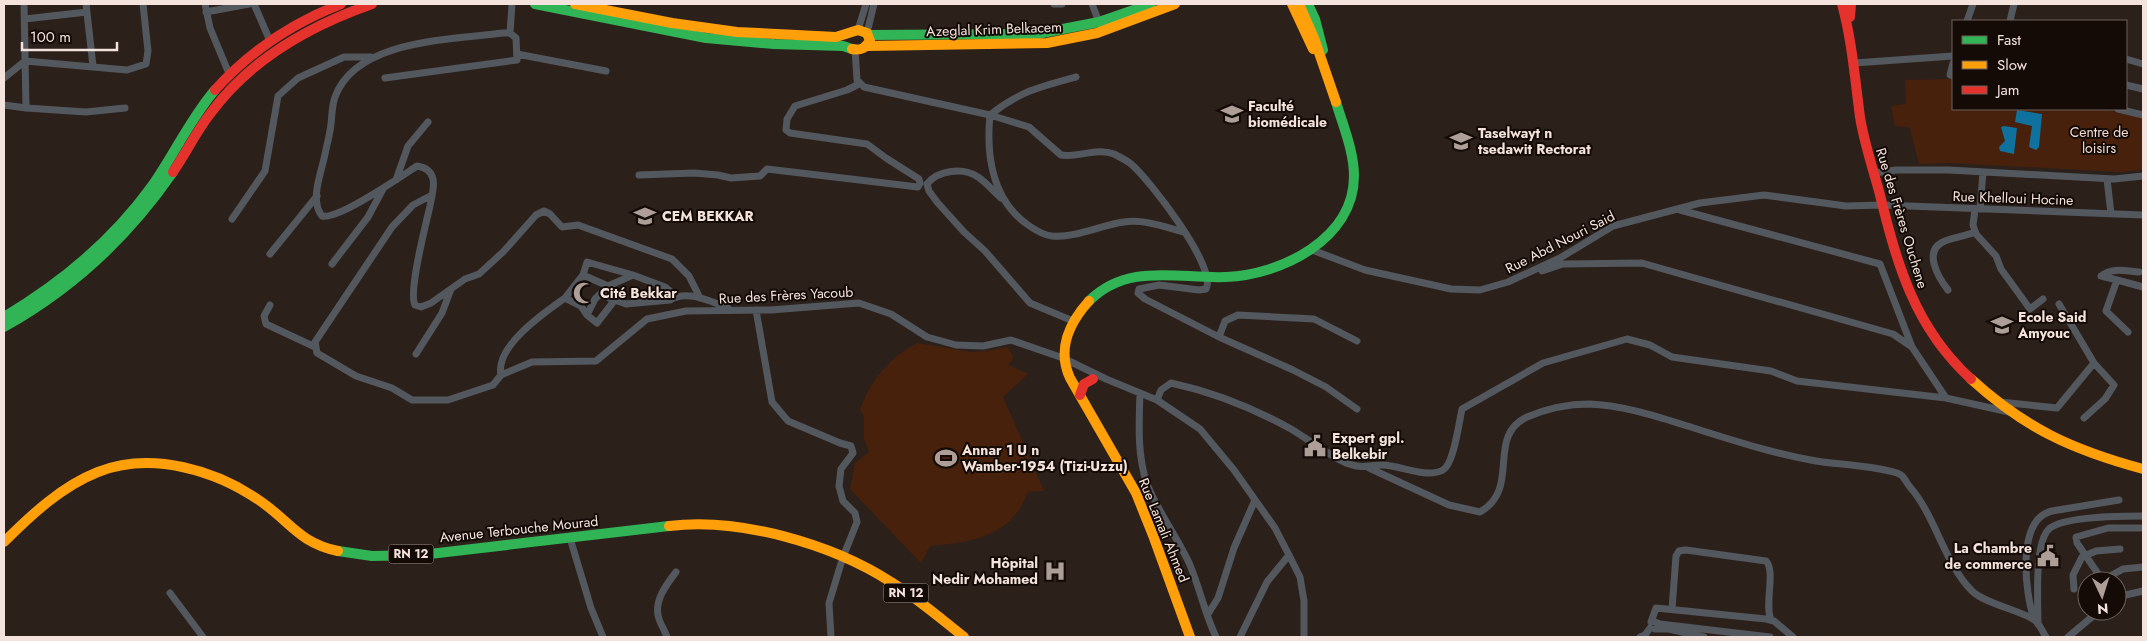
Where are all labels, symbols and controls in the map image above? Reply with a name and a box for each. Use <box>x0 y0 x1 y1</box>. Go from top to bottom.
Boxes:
street label: Azeglal Krim Belkacem <box>926 17 1062 41</box>
scale bar <box>22 20 118 52</box>
legend <box>1952 20 2127 110</box>
text: 100 m <box>30 26 71 48</box>
text: Fast <box>1997 29 2021 51</box>
text: Slow <box>1997 54 2028 76</box>
text: Jam <box>1995 79 2020 101</box>
place label: Faculté biomédicale <box>1248 96 1327 132</box>
school or university icon: Faculté biomédicale <box>1219 101 1245 127</box>
park label: Centre de loisirs <box>2070 122 2128 158</box>
place label: Taselwayt n tsedawit Rectorat <box>1478 123 1591 159</box>
school or university icon: Taselwayt n tsedawit Rectorat <box>1448 128 1474 154</box>
street label: Rue des Frères Ouchene <box>1871 145 1933 291</box>
street label: Rue Khelloui Hocine <box>1952 186 2074 210</box>
school or university icon: CEM BEKKAR <box>632 203 658 229</box>
place label: CEM BEKKAR <box>662 206 754 226</box>
street label: Rue Abd Nouri Said <box>1502 206 1618 278</box>
mosque icon: Cité Bekkar <box>571 280 597 306</box>
street label: Rue des Frères Yacoub <box>718 281 854 309</box>
place label: Cité Bekkar <box>600 283 677 303</box>
place label: Ecole Said Amyouc <box>2017 307 2086 343</box>
school or university icon: Ecole Said Amyouc <box>1989 312 2015 338</box>
place label: Expert gpl. Belkebir <box>1332 428 1404 464</box>
public building icon: Expert gpl. Belkebir <box>1302 433 1328 459</box>
place label: Annar 1 U n Wamber-1954 (Tizi-Uzzu) <box>961 440 1128 476</box>
sports icon: Annar 1 U n Wamber-1954 (Tizi-Uzzu) <box>933 445 959 471</box>
street label: Rue Lamali Ahmed <box>1134 475 1194 585</box>
street label: Avenue Terbouche Mourad <box>439 511 599 547</box>
place label: La Chambre de commerce <box>1945 538 2032 574</box>
public building icon: La Chambre de commerce <box>2035 543 2061 569</box>
road number: RN 12 <box>388 544 434 564</box>
place label: Hôpital Nedir Mohamed <box>932 553 1038 589</box>
hospital icon: Hôpital Nedir Mohamed <box>1042 558 1068 584</box>
north arrow <box>2077 571 2127 621</box>
road number: RN 12 <box>884 584 928 602</box>
text: N <box>2097 599 2109 619</box>

